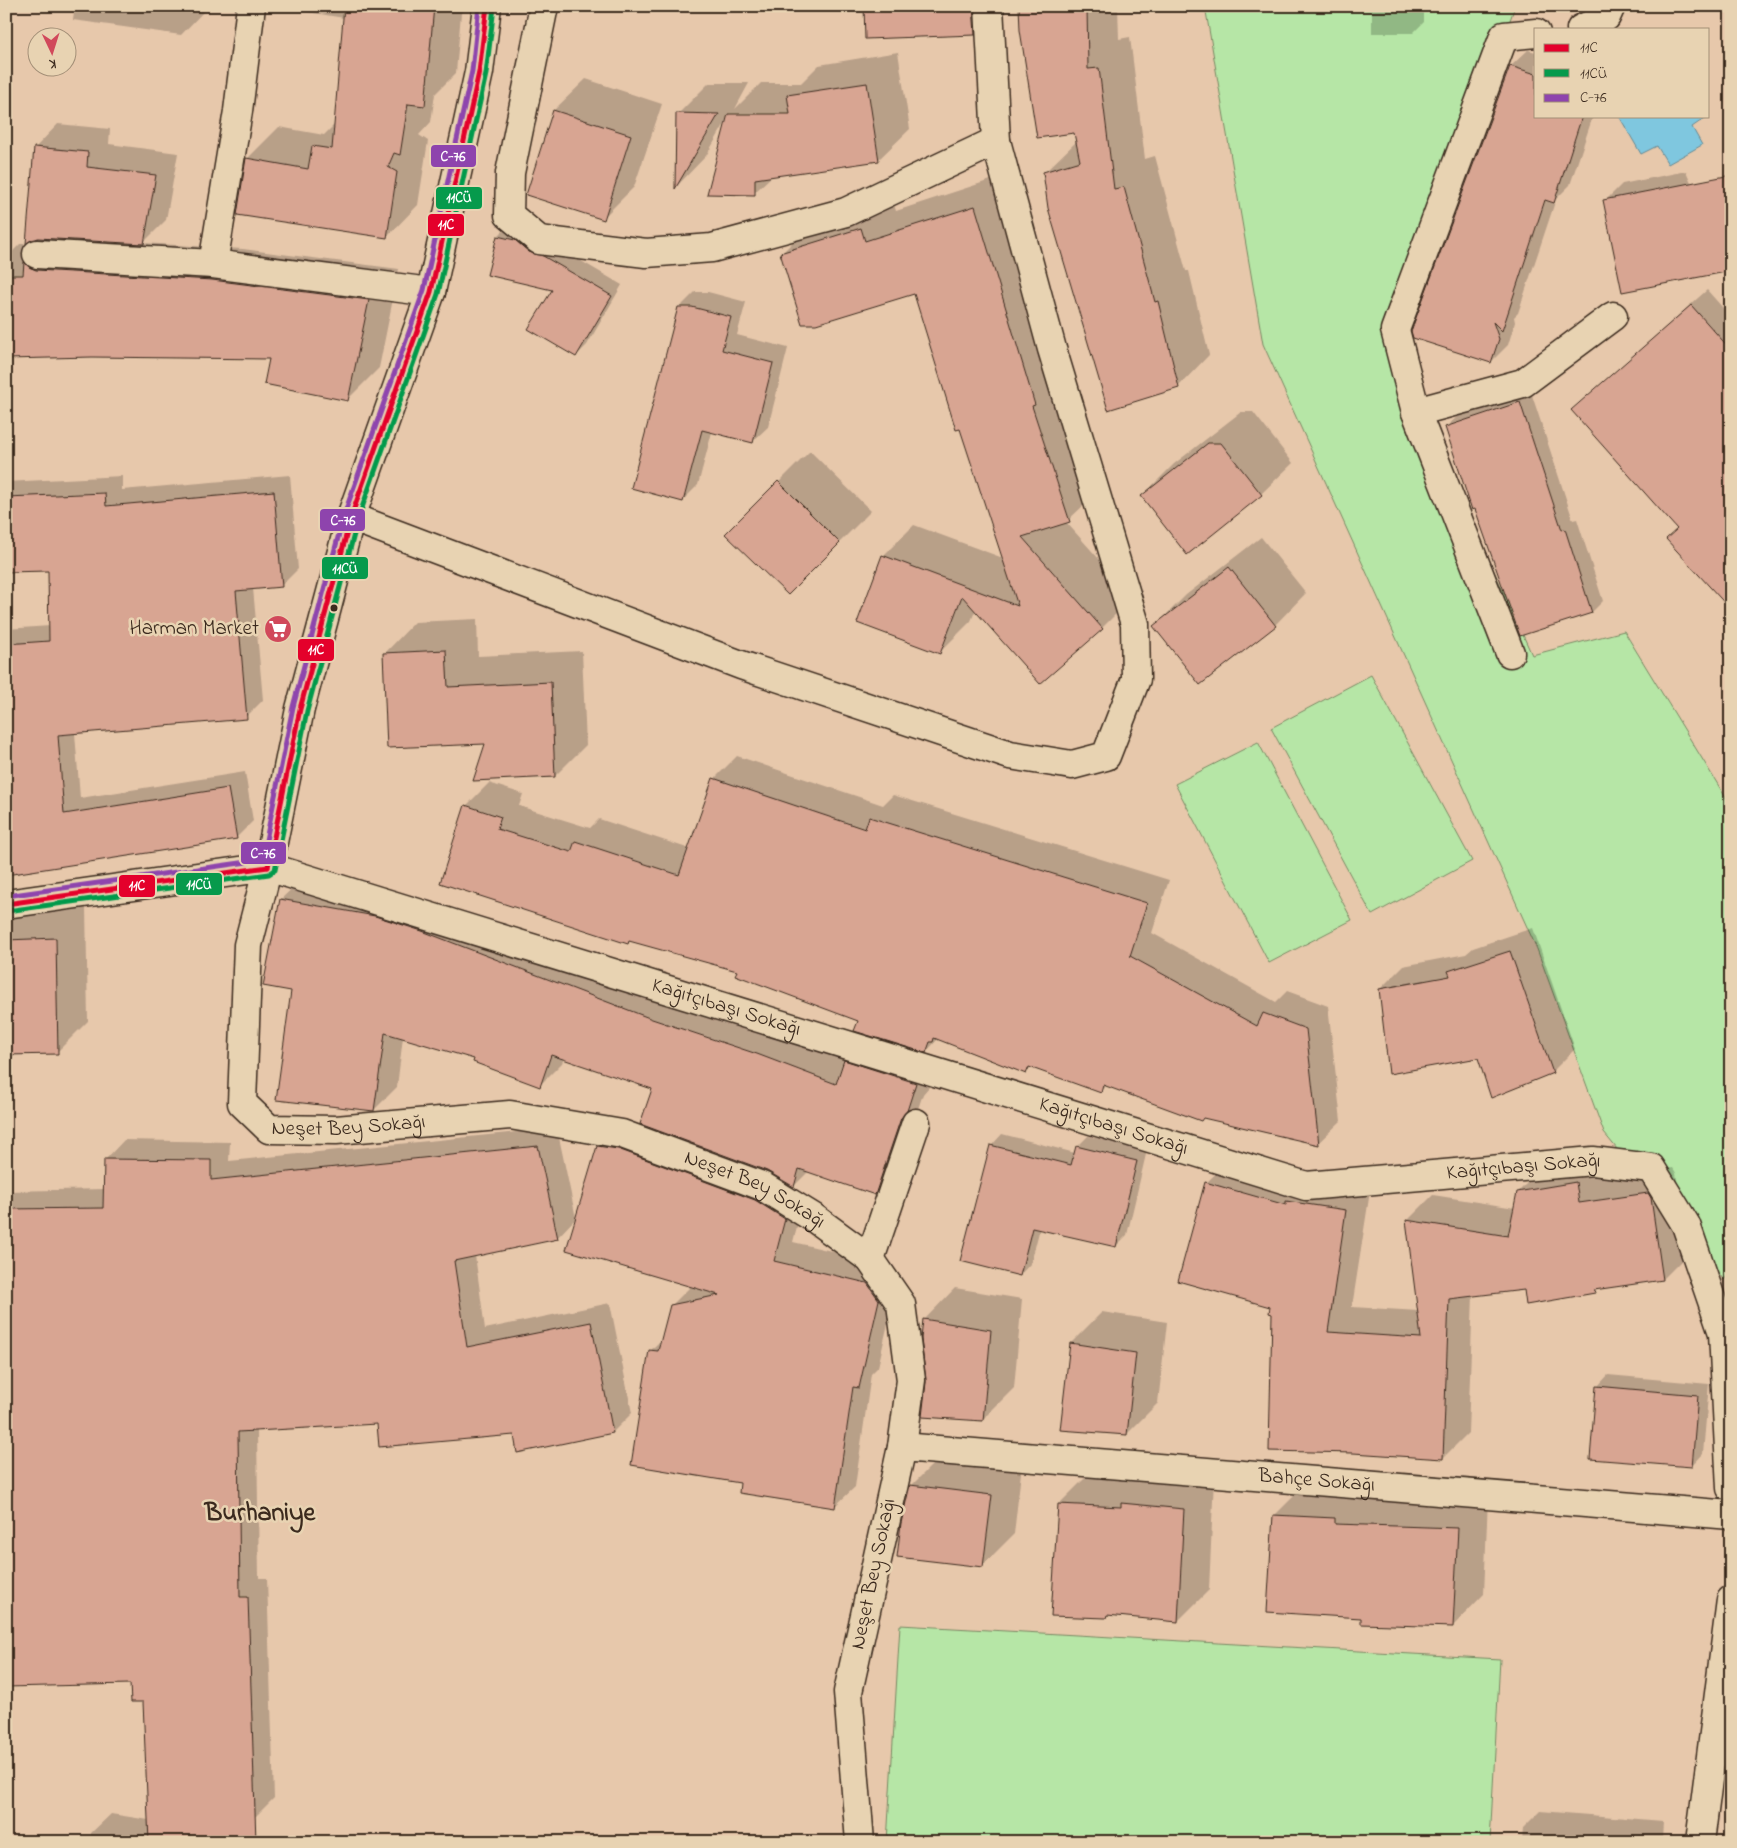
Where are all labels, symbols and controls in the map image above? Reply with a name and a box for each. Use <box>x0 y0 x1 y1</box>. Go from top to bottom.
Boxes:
north arrow <box>28 28 78 78</box>
legend <box>1534 28 1710 118</box>
text: 11C <box>1580 37 1598 59</box>
text: K <box>47 53 57 74</box>
text: 11CÜ <box>1580 63 1607 85</box>
text: C-76 <box>1580 87 1607 109</box>
line badge: C-76 <box>430 144 477 168</box>
text: C-76 <box>441 147 466 168</box>
line badge: 11CÜ <box>435 186 483 210</box>
text: 11CÜ <box>446 188 472 209</box>
line badge: 11C <box>427 213 465 237</box>
text: 11C <box>438 215 455 236</box>
line badge: C-76 <box>319 508 366 532</box>
text: C-76 <box>331 511 356 532</box>
line badge: 11CÜ <box>321 556 369 580</box>
text: 11CÜ <box>332 559 358 580</box>
unlabelled marker <box>329 603 339 613</box>
place label: Harman Market <box>129 614 259 644</box>
supermarket icon: Harman Market <box>263 614 293 644</box>
line badge: 11C <box>297 638 335 662</box>
text: 11C <box>308 640 325 661</box>
line badge: C-76 <box>240 841 287 865</box>
text: C-76 <box>251 844 276 865</box>
line badge: 11CÜ <box>175 872 223 896</box>
line badge: 11C <box>118 874 156 898</box>
text: 11CÜ <box>186 875 212 896</box>
text: 11C <box>129 876 146 897</box>
street label: Kağıtçıbaşı Sokağı <box>648 971 805 1046</box>
street label: Kağıtçıbaşı Sokağı <box>1035 1090 1192 1165</box>
street label: Neşet Bey Sokağı <box>271 1107 427 1146</box>
street label: Neşet Bey Sokağı <box>680 1143 832 1237</box>
street label: Kağıtçıbaşı Sokağı <box>1445 1146 1602 1189</box>
street label: Bahçe Sokağı <box>1256 1461 1376 1502</box>
district label: Burhaniye <box>204 1495 317 1533</box>
street label: Neşet Bey Sokağı <box>843 1496 907 1653</box>

